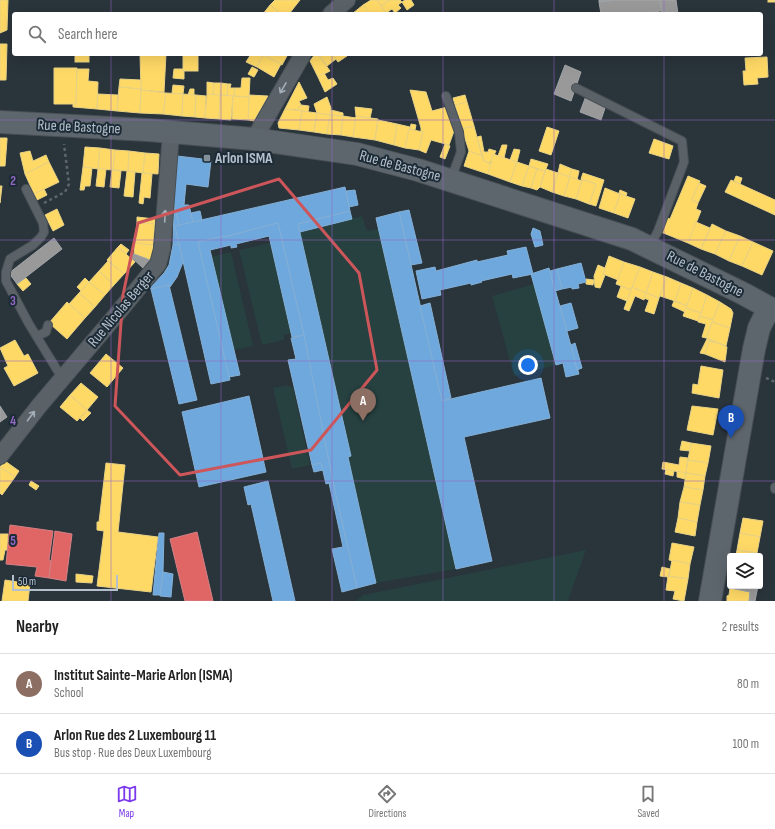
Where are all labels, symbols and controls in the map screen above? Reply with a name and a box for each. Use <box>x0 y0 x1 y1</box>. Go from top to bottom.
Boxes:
search box <box>12 12 763 56</box>
icon: search <box>26 23 48 45</box>
text: Search here <box>58 25 118 44</box>
one-way arrow <box>279 82 287 94</box>
street label: Rue de Bastogne <box>37 115 121 139</box>
street label: Rue de Bastogne <box>357 146 443 186</box>
place label: Arlon ISMA <box>214 149 273 168</box>
marker: Arlon ISMA <box>202 153 212 163</box>
text: 2 <box>10 173 16 189</box>
one-way arrow <box>161 210 168 223</box>
street label: Rue de Bastogne <box>664 247 746 301</box>
street label: Rue Nicolas Berger <box>84 267 159 351</box>
text: 3 <box>10 293 16 309</box>
your location <box>518 355 538 375</box>
pin: A <box>350 388 376 421</box>
pin: B <box>718 405 744 438</box>
one-way arrow <box>26 411 35 422</box>
text: 4 <box>10 413 16 429</box>
text: 5 <box>10 533 16 549</box>
map controls <box>727 553 763 589</box>
button: layers <box>727 553 763 589</box>
scale bar <box>12 573 118 592</box>
text: 50 m <box>18 575 36 588</box>
text: Nearby <box>16 617 59 637</box>
text: 2 results <box>722 619 759 635</box>
text: Institut Sainte-Marie Arlon (ISMA) <box>54 666 233 685</box>
text: A <box>26 676 32 692</box>
text: 80 m <box>737 676 759 692</box>
text: School <box>54 685 84 701</box>
text: Arlon Rue des 2 Luxembourg 11 <box>54 726 216 745</box>
text: B <box>26 736 32 752</box>
text: 100 m <box>732 736 759 752</box>
text: Bus stop · Rue des Deux Luxembourg <box>54 745 211 761</box>
tab: Map <box>116 783 138 820</box>
tab: Directions <box>369 783 406 820</box>
tab: Saved <box>637 783 659 820</box>

